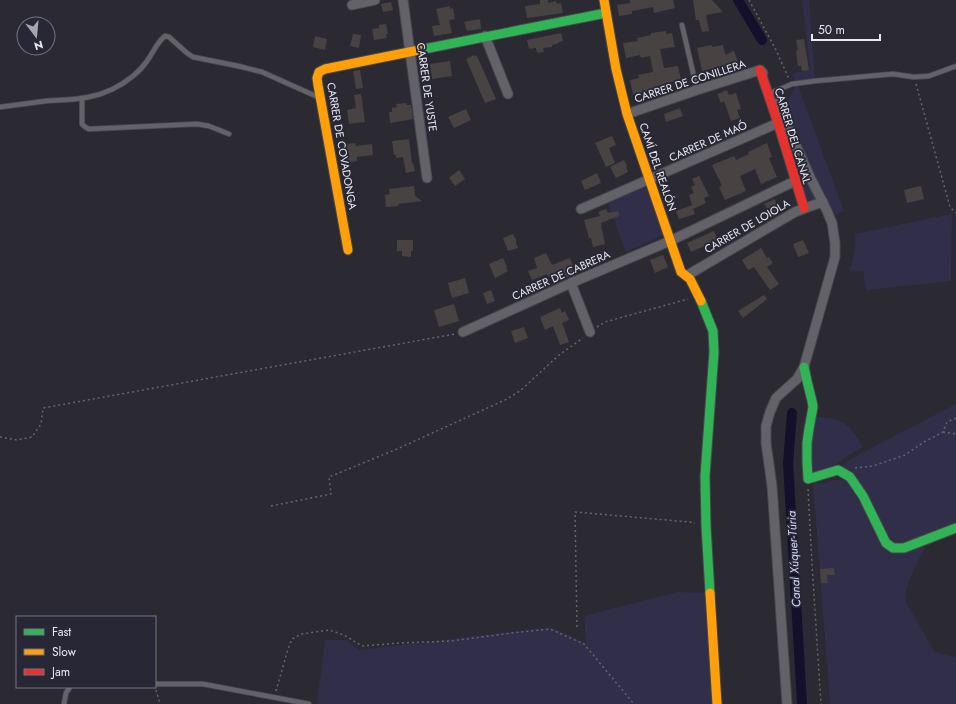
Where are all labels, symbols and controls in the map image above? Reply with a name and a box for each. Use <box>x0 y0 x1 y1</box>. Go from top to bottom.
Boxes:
north arrow <box>16 16 56 56</box>
scale bar <box>812 16 880 42</box>
text: 50 m <box>818 21 845 39</box>
text: N <box>32 37 45 55</box>
street label: CARRER DE YUSTE <box>413 42 441 132</box>
street label: CARRER DE CONILLERA <box>632 55 748 107</box>
street label: CARRER DE COVADONGA <box>323 81 361 212</box>
street label: CARRER DEL CANAL <box>771 86 815 186</box>
street label: CARRER DE MAÓ <box>666 117 750 165</box>
street label: CAMÍ DEL REALÓN <box>635 121 681 213</box>
street label: CARRER DE LOIOLA <box>701 195 793 257</box>
street label: CARRER DE CABRERA <box>509 246 613 304</box>
water label: Canal Xúquer-Túria <box>782 510 806 608</box>
legend <box>16 616 156 688</box>
text: Fast <box>52 623 71 641</box>
text: Slow <box>52 643 77 661</box>
text: Jam <box>50 663 70 681</box>

